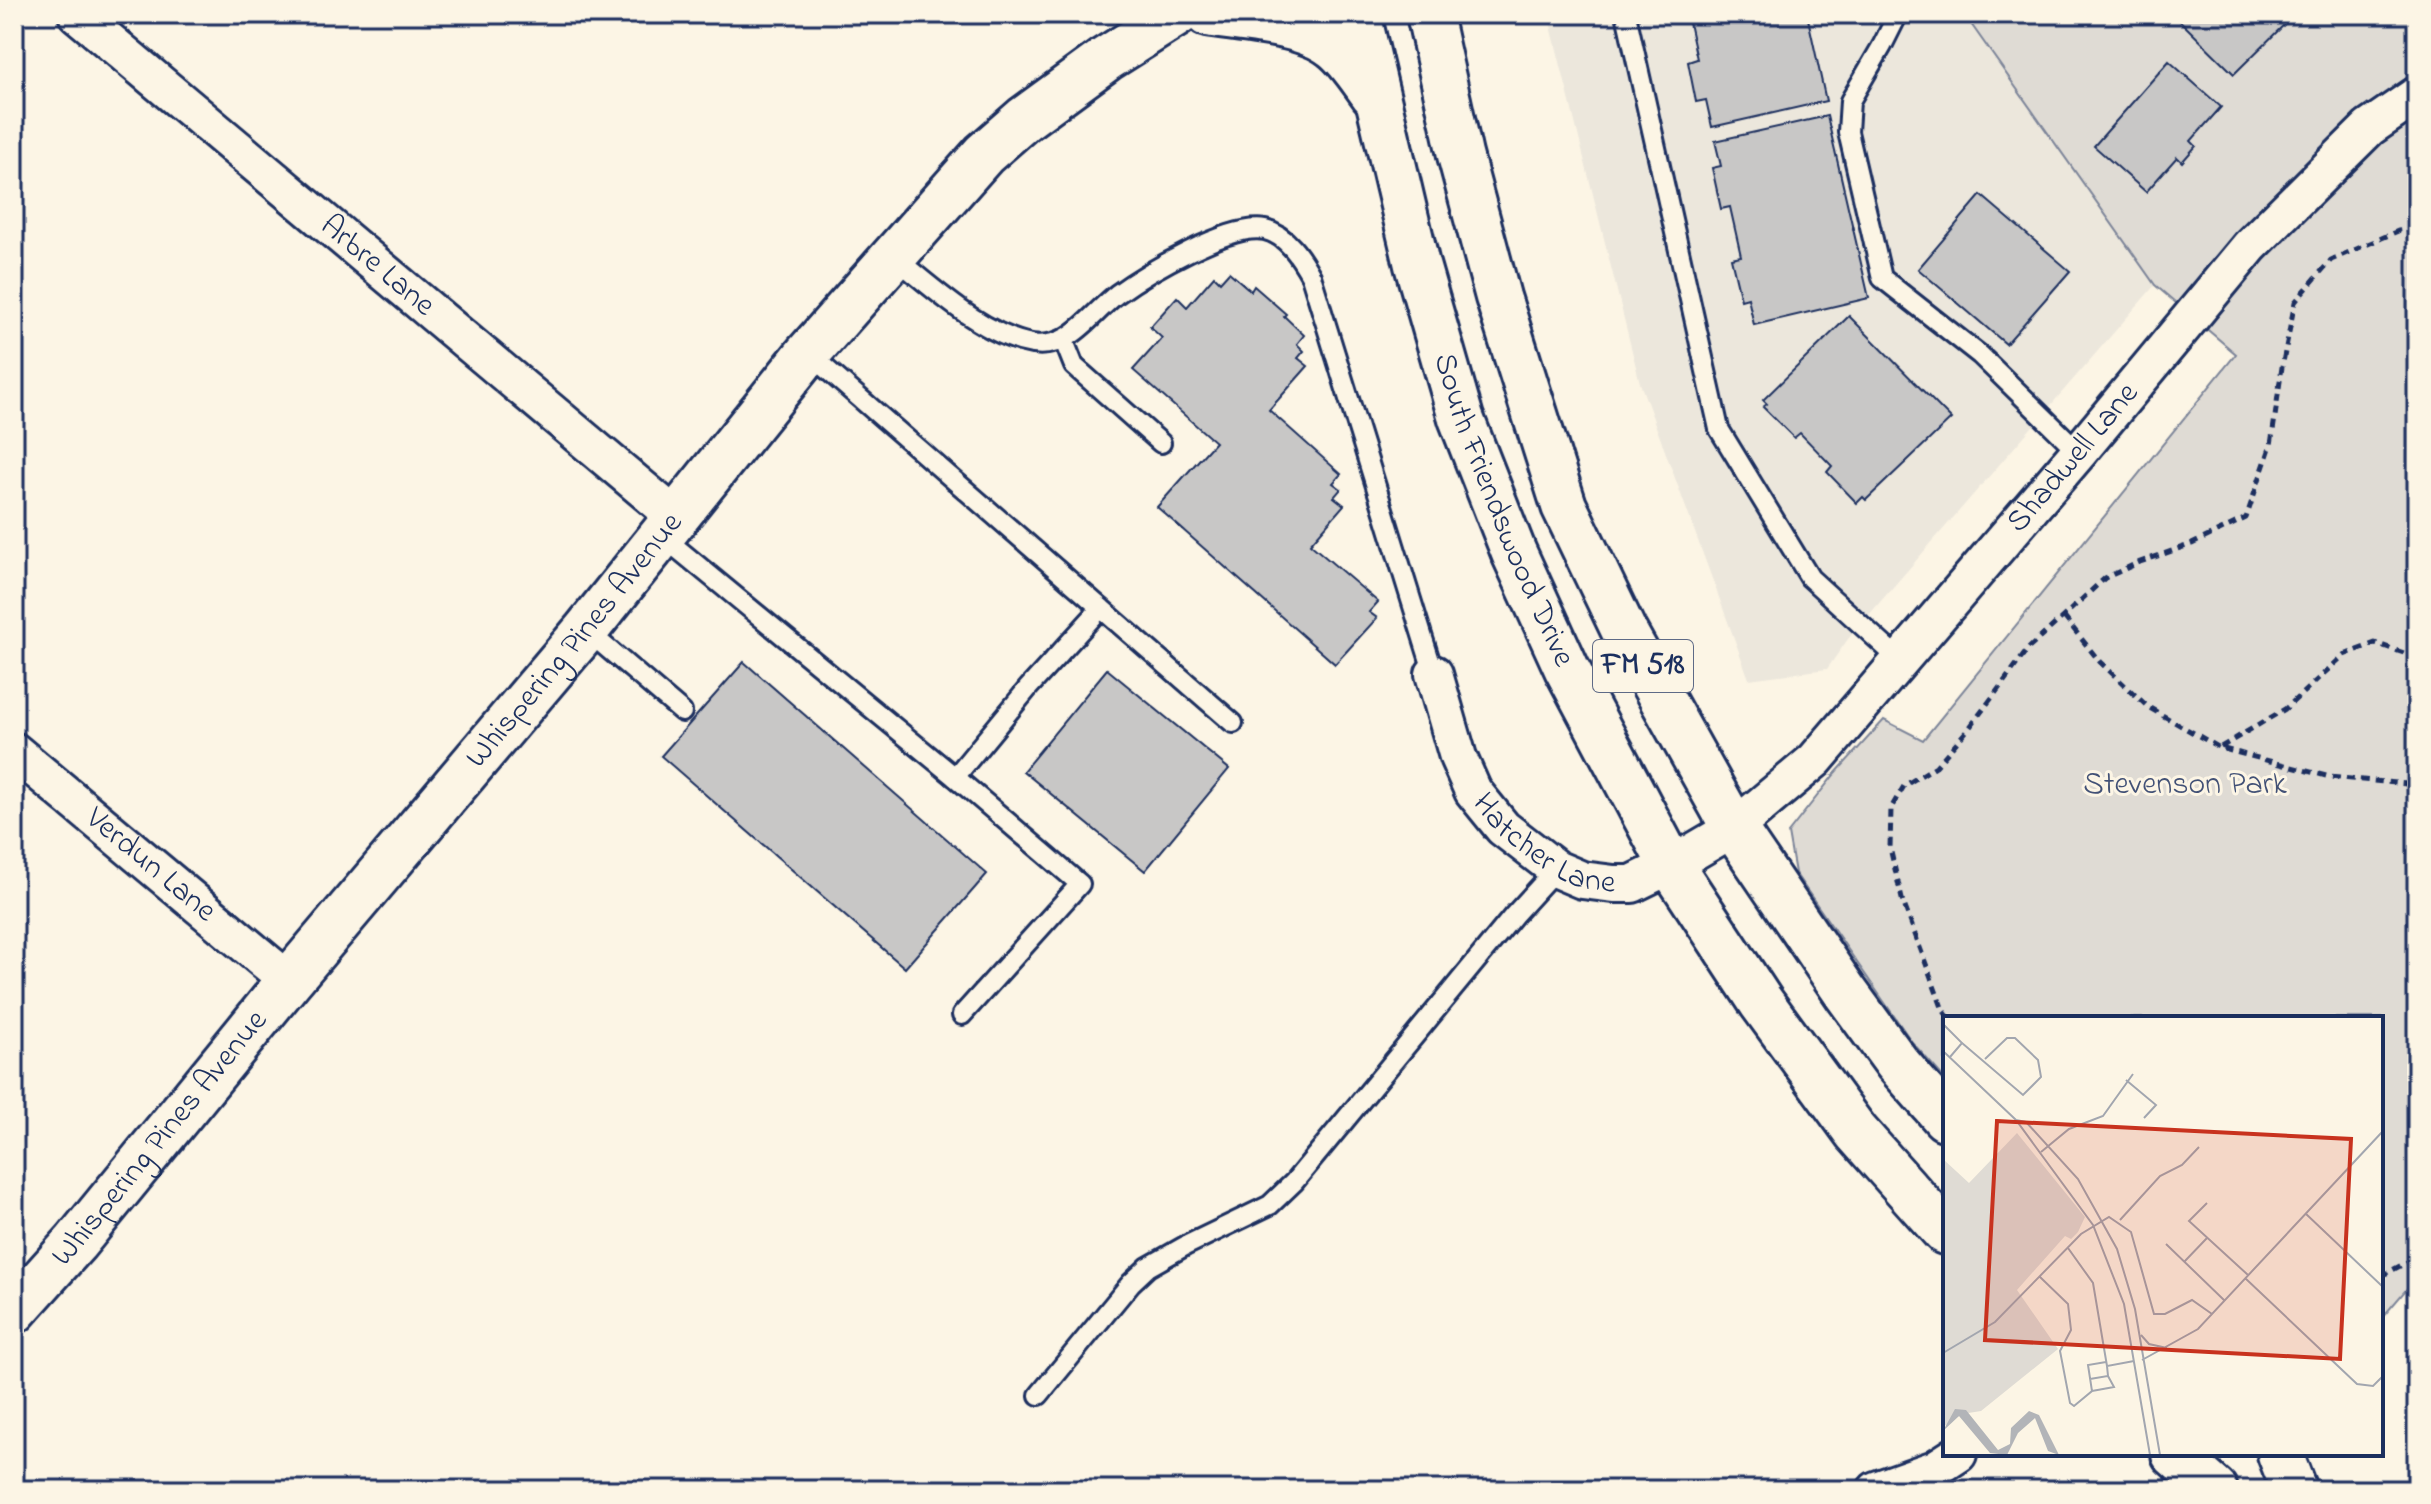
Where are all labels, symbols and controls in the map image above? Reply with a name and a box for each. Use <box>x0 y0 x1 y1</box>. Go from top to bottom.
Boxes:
street label: Arbre Lane <box>309 204 446 329</box>
street label: South Friendswood Drive <box>1420 348 1587 675</box>
street label: Shadwell Lane <box>1996 372 2151 544</box>
street label: Whispering Pines Avenue <box>455 502 695 779</box>
road number: FM 518 <box>1593 640 1693 692</box>
park label: Stevenson Park <box>2083 762 2288 809</box>
street label: Hatcher Lane <box>1460 783 1619 908</box>
street label: Verdun Lane <box>74 796 227 935</box>
street label: Whispering Pines Avenue <box>41 999 280 1278</box>
inset map <box>1943 1016 2383 1456</box>

